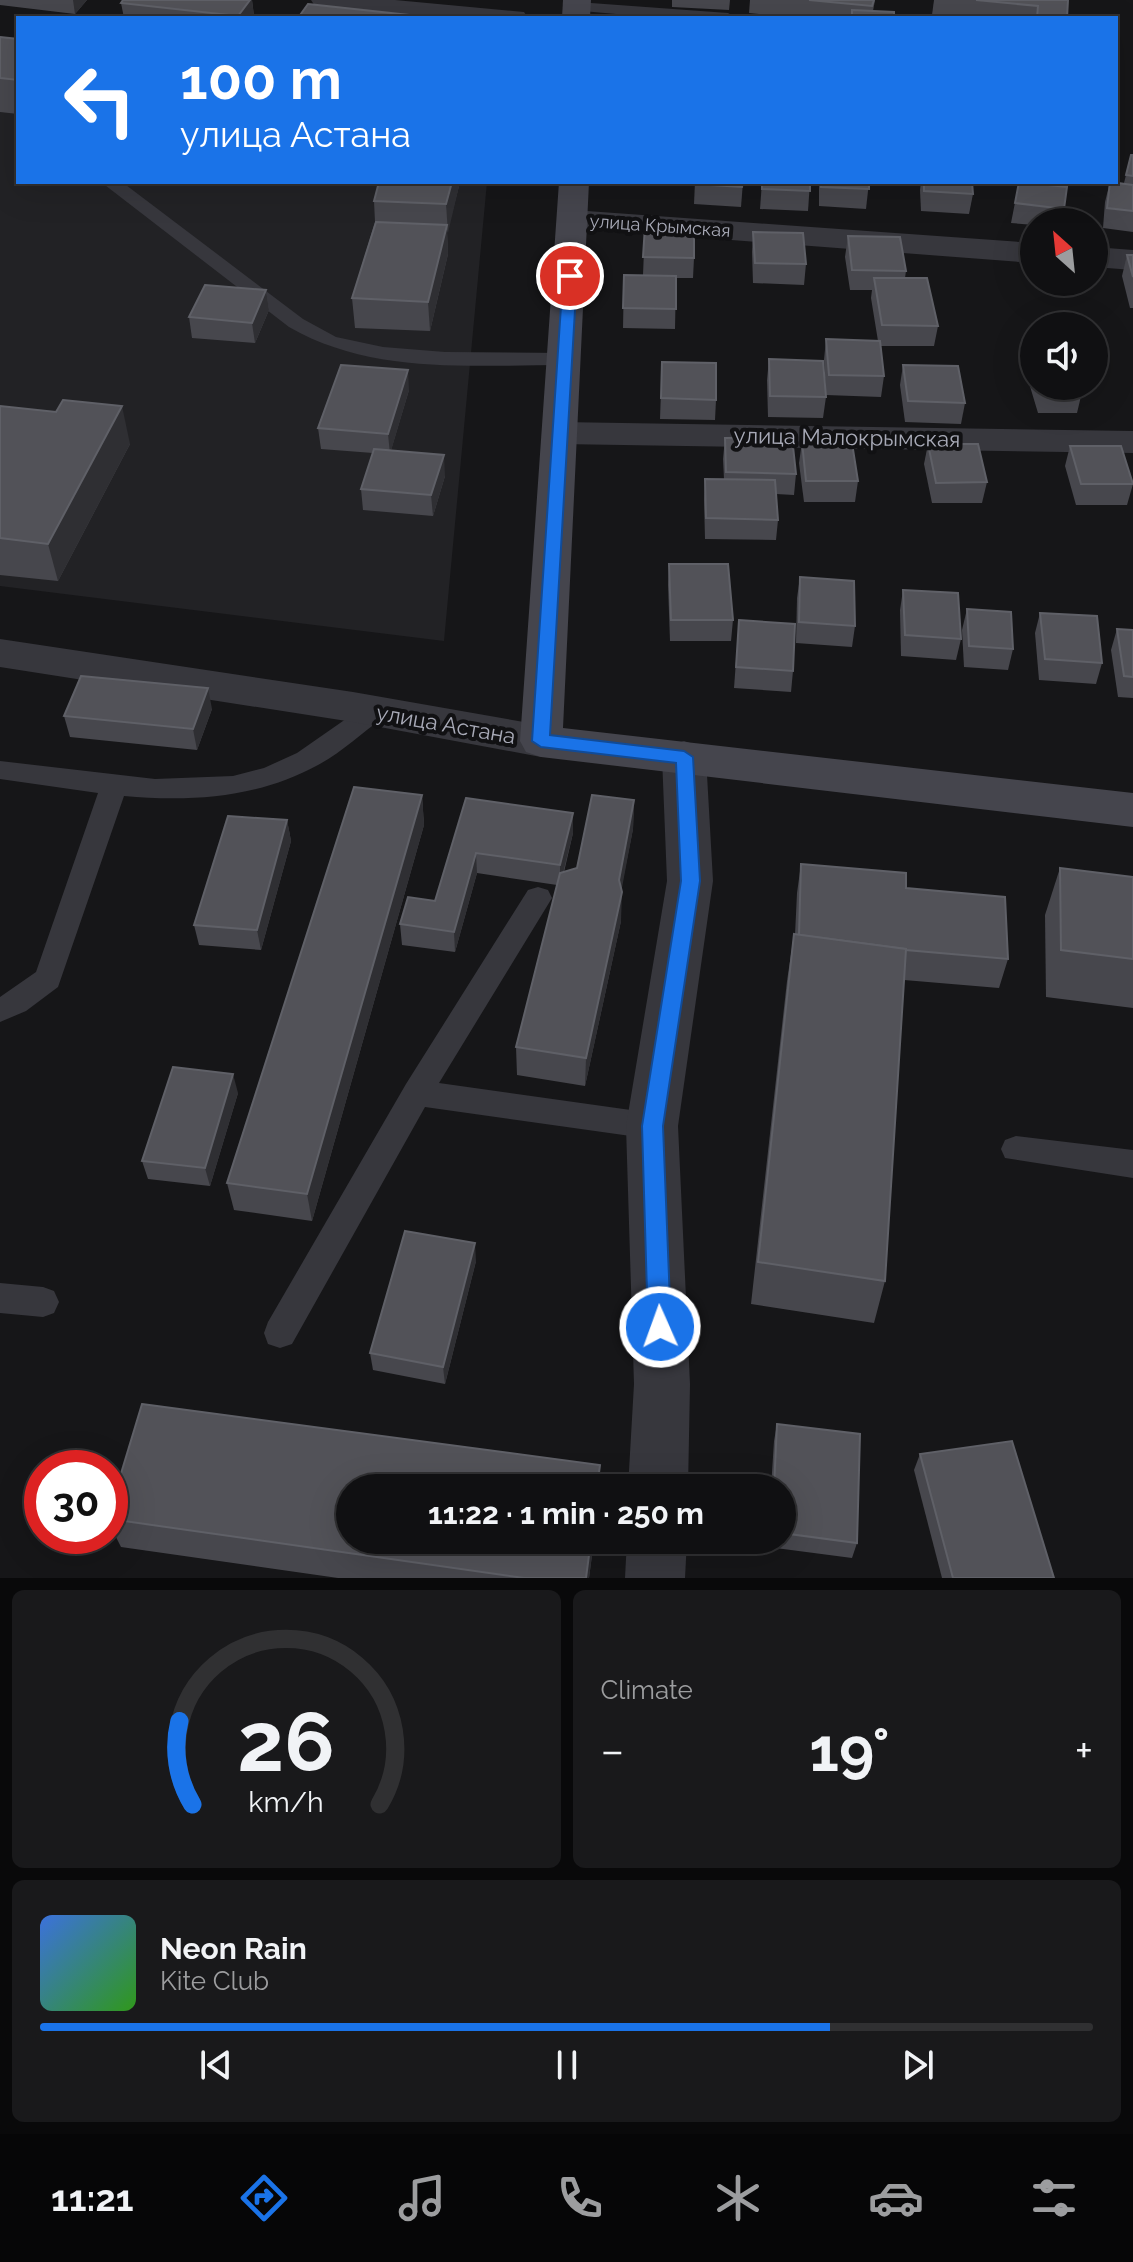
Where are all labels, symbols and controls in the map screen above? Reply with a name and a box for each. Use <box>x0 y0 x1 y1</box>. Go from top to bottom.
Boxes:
text: 100 m <box>180 46 342 112</box>
icon: left <box>48 48 152 152</box>
text: улица Астана <box>180 113 411 155</box>
north arrow <box>1020 208 1108 296</box>
map controls <box>1020 208 1108 400</box>
street label: улица Крымская <box>589 210 731 241</box>
pin <box>536 242 604 310</box>
icon: arrive <box>548 254 592 298</box>
button: sound <box>1020 312 1108 400</box>
street label: улица Малокрымская <box>733 422 961 452</box>
street label: улица Астана <box>374 699 518 749</box>
position arrow <box>618 1285 702 1369</box>
speed limit sign: 30 <box>24 1450 128 1554</box>
text: 11:22 · 1 min · 250 m <box>428 1496 704 1531</box>
text: Climate <box>601 1675 693 1705</box>
text: 26 <box>238 1693 335 1790</box>
text: 19° <box>809 1715 890 1785</box>
text: − <box>601 1725 624 1776</box>
text: + <box>1075 1725 1093 1776</box>
text: km/h <box>249 1785 324 1819</box>
text: Neon Rain <box>160 1931 307 1966</box>
text: Kite Club <box>160 1966 269 1996</box>
icon: previous <box>194 2043 238 2087</box>
icon: pause <box>545 2043 589 2087</box>
icon: next <box>896 2043 940 2087</box>
icon: directions <box>236 2170 292 2226</box>
icon: music <box>394 2170 450 2226</box>
icon: phone <box>552 2170 608 2226</box>
icon: climate <box>710 2170 766 2226</box>
icon: car <box>868 2170 924 2226</box>
icon: filters <box>1026 2170 1082 2226</box>
text: 11:21 <box>51 2177 134 2219</box>

